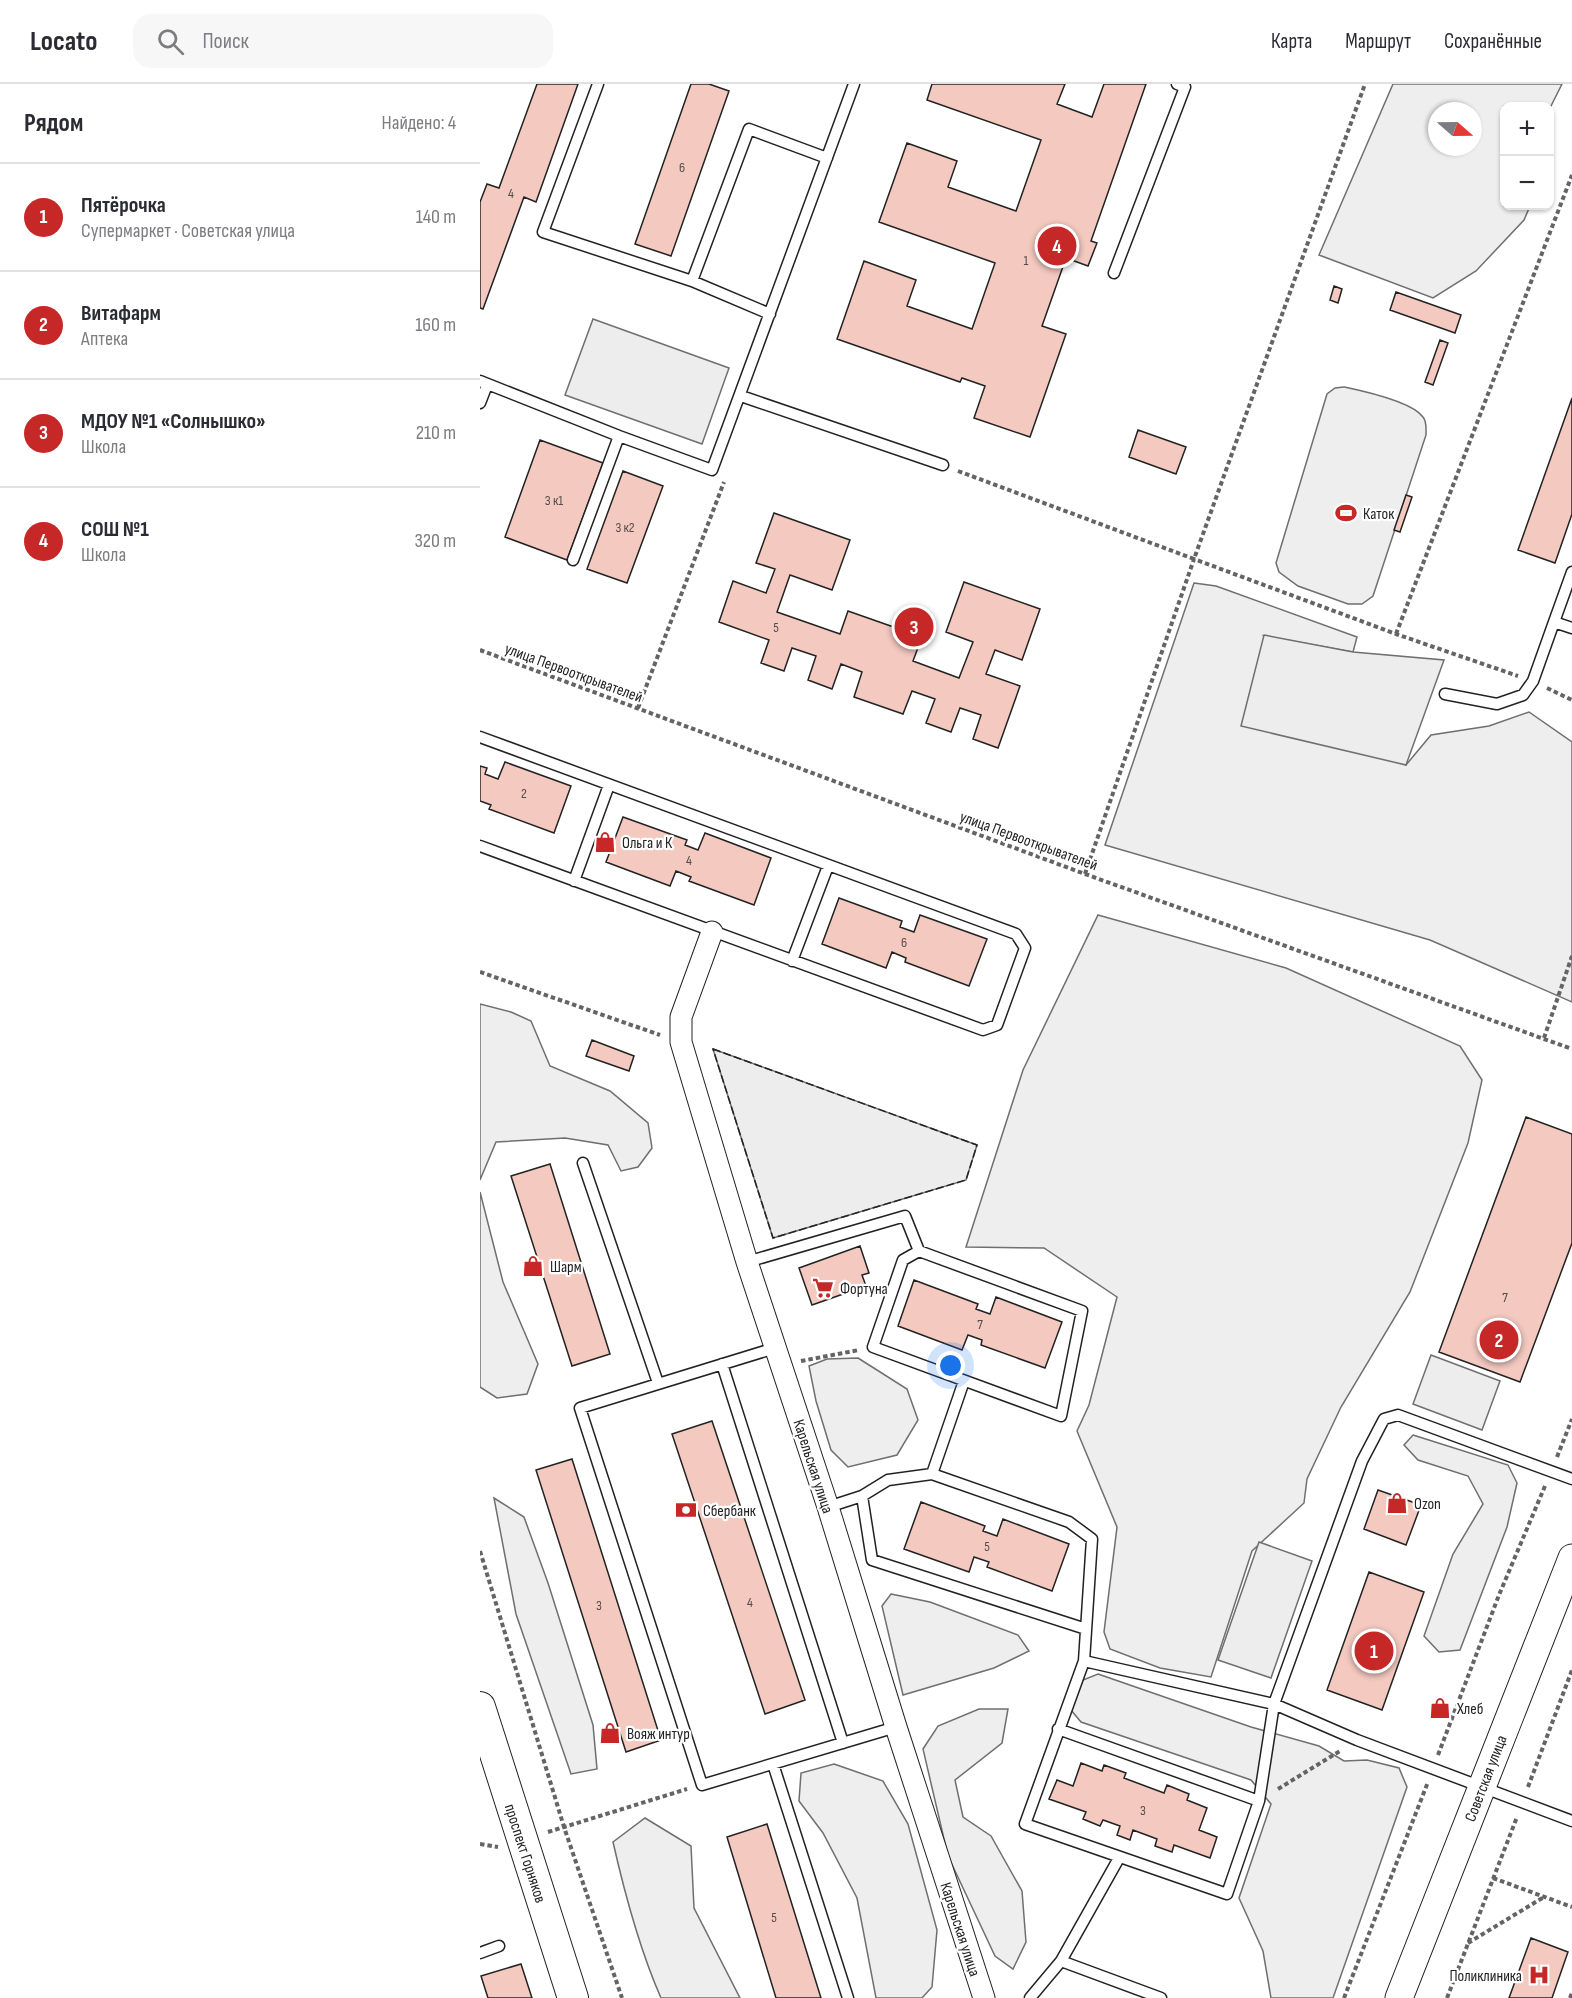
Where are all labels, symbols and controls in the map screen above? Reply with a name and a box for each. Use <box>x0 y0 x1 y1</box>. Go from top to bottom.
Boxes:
search box <box>133 14 553 68</box>
text: Locato <box>30 25 97 58</box>
icon: search <box>154 25 187 58</box>
text: Поиск <box>202 28 249 55</box>
text: Карта <box>1271 29 1312 54</box>
text: Маршрут <box>1345 29 1411 54</box>
text: Сохранённые <box>1444 29 1542 54</box>
north arrow <box>1428 102 1482 156</box>
map controls <box>1500 102 1554 210</box>
button: + <box>1500 102 1554 156</box>
text: Рядом <box>24 108 83 139</box>
text: Найдено: 4 <box>382 111 456 135</box>
button: − <box>1500 156 1554 210</box>
house number: 6 <box>679 159 685 176</box>
house number: 4 <box>508 185 514 202</box>
text: Пятёрочка <box>81 192 166 219</box>
text: 1 <box>40 205 47 229</box>
text: 140 m <box>416 205 456 229</box>
text: Супермаркет · Советская улица <box>81 219 295 243</box>
pin: 4 <box>1038 224 1076 268</box>
house number: 1 <box>1024 252 1029 269</box>
text: Витафарм <box>81 300 161 327</box>
text: 2 <box>39 313 48 337</box>
text: 160 m <box>415 313 456 337</box>
text: Аптека <box>81 327 128 351</box>
text: МДОУ №1 «Солнышко» <box>81 408 266 435</box>
text: 3 <box>39 421 48 445</box>
text: 210 m <box>416 421 456 445</box>
text: Школа <box>81 435 126 459</box>
house number: 3 к1 <box>545 492 563 509</box>
sports icon: Каток <box>1334 501 1358 525</box>
place label: Каток <box>1363 505 1395 524</box>
text: СОШ №1 <box>81 516 149 543</box>
house number: 3 к2 <box>615 519 635 536</box>
text: 4 <box>39 529 48 553</box>
text: 320 m <box>414 529 456 553</box>
text: Школа <box>81 543 126 567</box>
pin: 3 <box>894 604 934 650</box>
house number: 5 <box>773 619 779 636</box>
street label: улица Первооткрывателей <box>502 640 645 707</box>
house number: 2 <box>521 785 527 802</box>
street label: улица Первооткрывателей <box>957 808 1100 875</box>
shop icon: Ольга и К <box>593 830 617 854</box>
place label: Ольга и К <box>622 834 673 853</box>
house number: 4 <box>686 852 692 869</box>
house number: 6 <box>901 934 907 951</box>
shop icon: Шарм <box>521 1254 545 1278</box>
place label: Шарм <box>550 1258 582 1277</box>
supermarket icon: Фортуна <box>811 1276 835 1300</box>
place label: Фортуна <box>840 1280 888 1299</box>
house number: 7 <box>1502 1289 1508 1306</box>
house number: 7 <box>977 1316 983 1333</box>
pin: 2 <box>1480 1318 1518 1362</box>
your location <box>936 1351 965 1380</box>
street label: Карельская улица <box>788 1417 837 1516</box>
shop icon: Ozon <box>1385 1491 1409 1515</box>
place label: Ozon <box>1414 1495 1441 1514</box>
bank icon: Сбербанк <box>674 1498 698 1522</box>
place label: Сбербанк <box>703 1502 757 1521</box>
house number: 5 <box>984 1538 990 1555</box>
house number: 4 <box>747 1594 753 1611</box>
house number: 3 <box>596 1597 602 1614</box>
pin: 1 <box>1354 1628 1394 1674</box>
shop icon: Хлеб <box>1428 1696 1452 1720</box>
place label: Хлеб <box>1456 1700 1483 1719</box>
shop icon: Вояж интур <box>598 1721 622 1745</box>
place label: Вояж интур <box>627 1725 690 1744</box>
street label: Советская улица <box>1461 1733 1512 1824</box>
street label: проспект Горняков <box>500 1802 550 1905</box>
house number: 3 <box>1140 1802 1146 1819</box>
street label: Карельская улица <box>935 1880 984 1979</box>
house number: 5 <box>771 1909 777 1926</box>
hospital icon: Поликлиника <box>1527 1963 1551 1987</box>
place label: Поликлиника <box>1449 1967 1522 1986</box>

